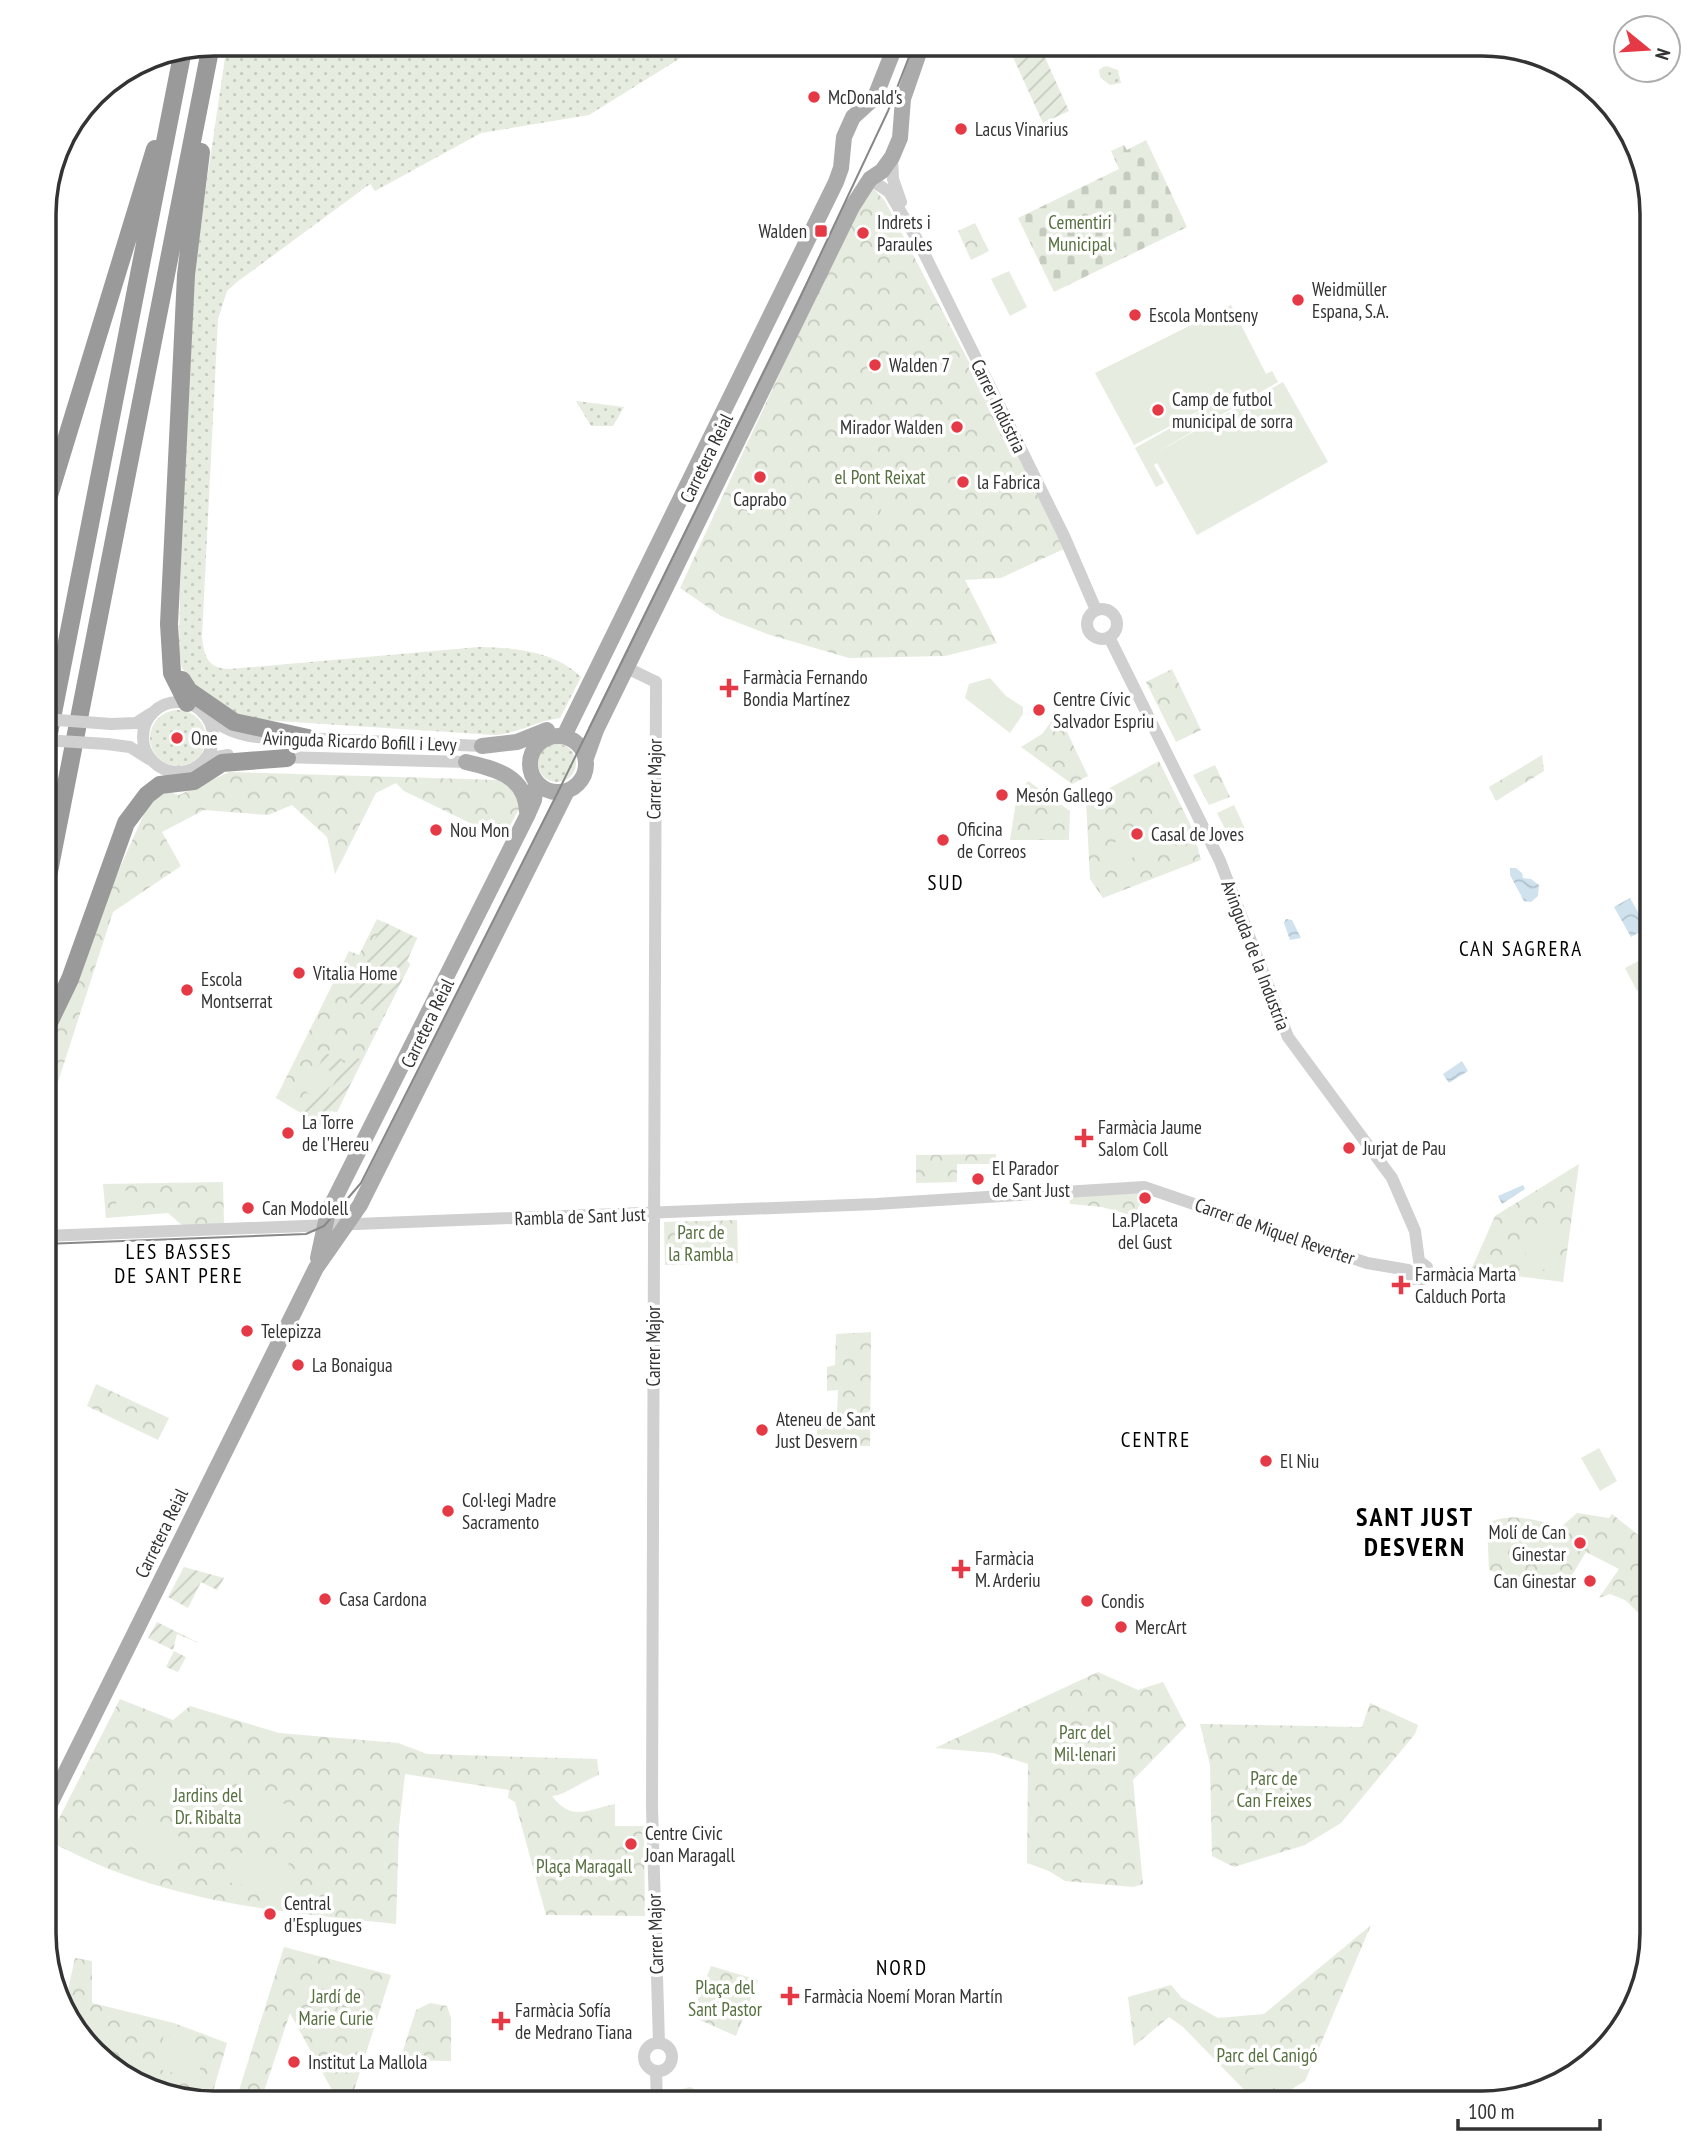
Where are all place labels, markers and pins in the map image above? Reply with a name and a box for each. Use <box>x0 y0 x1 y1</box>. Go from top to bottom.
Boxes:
place label: McDonald's <box>828 85 903 109</box>
marker: McDonald's <box>806 89 822 105</box>
place label: Lacus Vinarius <box>975 117 1068 141</box>
marker: Lacus Vinarius <box>953 121 969 137</box>
place label: Indrets i Paraules <box>877 210 932 256</box>
place label: Walden <box>758 219 807 243</box>
marker: Walden <box>813 223 829 239</box>
marker: Indrets i Paraules <box>855 225 871 241</box>
place label: Weidmüller Espana, S.A. <box>1312 277 1389 323</box>
marker: Weidmüller Espana, S.A. <box>1290 292 1306 308</box>
place label: Escola Montseny <box>1149 303 1259 327</box>
marker: Escola Montseny <box>1127 307 1143 323</box>
place label: Walden 7 <box>889 353 950 377</box>
marker: Walden 7 <box>867 357 883 373</box>
place label: Camp de futbol municipal de sorra <box>1172 387 1293 433</box>
marker: Camp de futbol municipal de sorra <box>1150 402 1166 418</box>
place label: Mirador Walden <box>840 415 943 439</box>
marker: Mirador Walden <box>949 419 965 435</box>
marker: Caprabo <box>752 469 768 485</box>
place label: la Fabrica <box>977 470 1040 494</box>
marker: la Fabrica <box>955 474 971 490</box>
place label: Caprabo <box>733 487 787 511</box>
place label: Farmàcia Fernando Bondia Martínez <box>743 665 868 711</box>
marker: Farmàcia Fernando Bondia Martínez <box>721 680 737 696</box>
place label: Centre Cívic Salvador Espriu <box>1053 687 1154 733</box>
marker: Centre Cívic Salvador Espriu <box>1031 702 1047 718</box>
place label: One <box>191 726 218 750</box>
marker: One <box>169 730 185 746</box>
place label: Mesón Gallego <box>1016 783 1113 807</box>
marker: Mesón Gallego <box>994 787 1010 803</box>
place label: Oficina de Correos <box>957 817 1026 863</box>
place label: Nou Mon <box>450 818 509 842</box>
marker: Nou Mon <box>428 822 444 838</box>
place label: Casal de Joves <box>1151 822 1244 846</box>
marker: Casal de Joves <box>1129 826 1145 842</box>
marker: Oficina de Correos <box>935 832 951 848</box>
place label: Vitalia Home <box>312 961 398 985</box>
marker: Vitalia Home <box>291 965 307 981</box>
place label: Escola Montserrat <box>201 967 273 1013</box>
marker: Escola Montserrat <box>179 982 195 998</box>
place label: La Torre de l'Hereu <box>302 1110 369 1156</box>
place label: Farmàcia Jaume Salom Coll <box>1098 1115 1202 1161</box>
marker: La Torre de l'Hereu <box>280 1125 296 1141</box>
marker: Farmàcia Jaume Salom Coll <box>1076 1130 1092 1146</box>
place label: Jurjat de Pau <box>1362 1136 1446 1160</box>
marker: Jurjat de Pau <box>1341 1140 1357 1156</box>
place label: El Parador de Sant Just <box>992 1156 1071 1202</box>
marker: El Parador de Sant Just <box>970 1171 986 1187</box>
marker: La.Placeta del Gust <box>1137 1190 1153 1206</box>
place label: Can Modolell <box>262 1196 349 1220</box>
marker: Can Modolell <box>240 1200 256 1216</box>
place label: La.Placeta del Gust <box>1112 1208 1178 1254</box>
place label: Farmàcia Marta Calduch Porta <box>1415 1262 1516 1308</box>
marker: Farmàcia Marta Calduch Porta <box>1393 1277 1409 1293</box>
place label: Telepizza <box>261 1319 321 1343</box>
marker: Telepizza <box>239 1323 255 1339</box>
place label: La Bonaigua <box>312 1353 393 1377</box>
marker: La Bonaigua <box>290 1357 306 1373</box>
place label: Ateneu de Sant Just Desvern <box>775 1407 876 1453</box>
marker: Ateneu de Sant Just Desvern <box>754 1422 770 1438</box>
place label: El Niu <box>1280 1449 1319 1473</box>
marker: El Niu <box>1258 1453 1274 1469</box>
place label: Col·legi Madre Sacramento <box>462 1488 556 1534</box>
marker: Col·legi Madre Sacramento <box>440 1503 456 1519</box>
place label: Molí de Can Ginestar <box>1489 1520 1567 1566</box>
marker: Molí de Can Ginestar <box>1572 1535 1588 1551</box>
place label: Farmàcia M. Arderiu <box>975 1546 1041 1592</box>
marker: Farmàcia M. Arderiu <box>953 1561 969 1577</box>
place label: Can Ginestar <box>1493 1569 1577 1593</box>
marker: Can Ginestar <box>1582 1573 1598 1589</box>
place label: Casa Cardona <box>339 1587 427 1611</box>
place label: Condis <box>1101 1589 1145 1613</box>
marker: Casa Cardona <box>317 1591 333 1607</box>
marker: Condis <box>1079 1593 1095 1609</box>
place label: MercArt <box>1135 1615 1188 1639</box>
marker: MercArt <box>1113 1619 1129 1635</box>
place label: Centre Civic Joan Maragall <box>644 1821 736 1867</box>
marker: Centre Civic Joan Maragall <box>623 1836 639 1852</box>
place label: Central d'Esplugues <box>284 1891 362 1937</box>
marker: Central d'Esplugues <box>262 1906 278 1922</box>
place label: Farmàcia Noemí Moran Martín <box>804 1984 1002 2008</box>
marker: Farmàcia Noemí Moran Martín <box>782 1988 798 2004</box>
place label: Farmàcia Sofía de Medrano Tiana <box>515 1998 632 2044</box>
marker: Farmàcia Sofía de Medrano Tiana <box>493 2013 509 2029</box>
place label: Institut La Mallola <box>308 2050 427 2074</box>
marker: Institut La Mallola <box>286 2054 302 2070</box>

